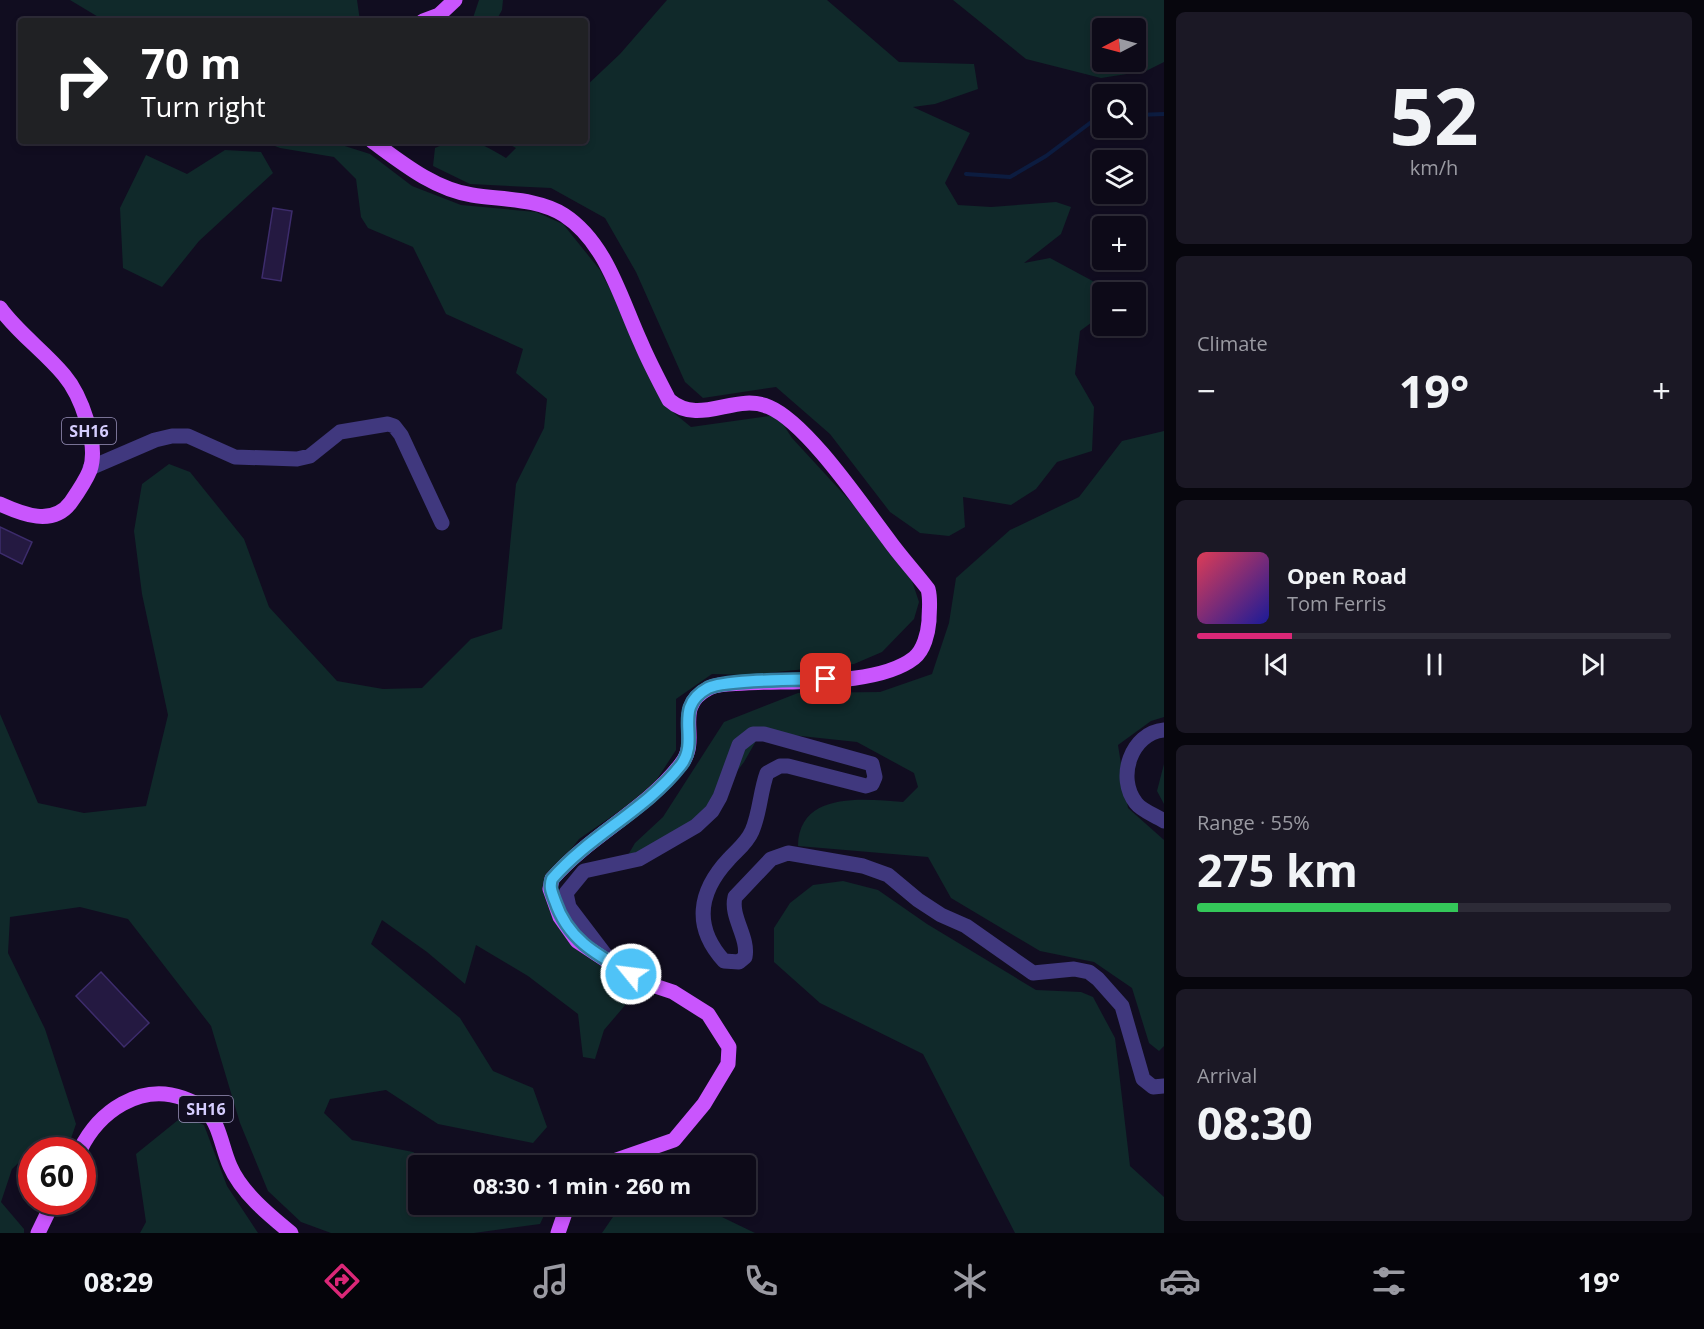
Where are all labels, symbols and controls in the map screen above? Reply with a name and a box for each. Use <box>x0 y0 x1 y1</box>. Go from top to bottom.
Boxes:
north arrow <box>1092 18 1146 72</box>
map controls <box>1092 18 1146 336</box>
text: 70 m <box>141 34 241 91</box>
icon: right <box>42 42 120 120</box>
text: 52 <box>1389 62 1479 168</box>
button: search <box>1092 84 1146 138</box>
text: Turn right <box>141 88 266 125</box>
button: layers <box>1092 150 1146 204</box>
text: km/h <box>1410 154 1458 181</box>
button: + <box>1092 216 1146 270</box>
button: − <box>1092 282 1146 336</box>
text: Climate <box>1197 330 1268 357</box>
text: 19° <box>1399 360 1469 421</box>
text: − <box>1197 368 1216 413</box>
text: + <box>1652 368 1671 413</box>
road number: SH16 <box>62 418 116 444</box>
text: Open Road <box>1287 560 1407 590</box>
text: Tom Ferris <box>1287 590 1386 617</box>
icon: previous <box>1260 648 1293 681</box>
icon: pause <box>1418 648 1451 681</box>
icon: next <box>1576 648 1609 681</box>
pin <box>800 653 851 704</box>
icon: arrive <box>809 662 842 695</box>
text: Range · 55% <box>1197 809 1310 836</box>
text: 275 km <box>1197 839 1358 900</box>
position arrow <box>599 942 663 1006</box>
text: Arrival <box>1197 1062 1257 1089</box>
text: 08:30 <box>1197 1092 1313 1153</box>
road number: SH16 <box>179 1096 233 1122</box>
speed limit sign: 60 <box>18 1137 96 1215</box>
text: 08:30 · 1 min · 260 m <box>473 1170 691 1200</box>
icon: directions <box>321 1260 363 1302</box>
icon: music <box>530 1260 572 1302</box>
icon: phone <box>740 1260 782 1302</box>
icon: climate <box>949 1260 991 1302</box>
icon: car <box>1159 1260 1201 1302</box>
icon: filters <box>1368 1260 1410 1302</box>
text: 08:29 <box>84 1263 153 1300</box>
text: 19° <box>1578 1263 1620 1300</box>

